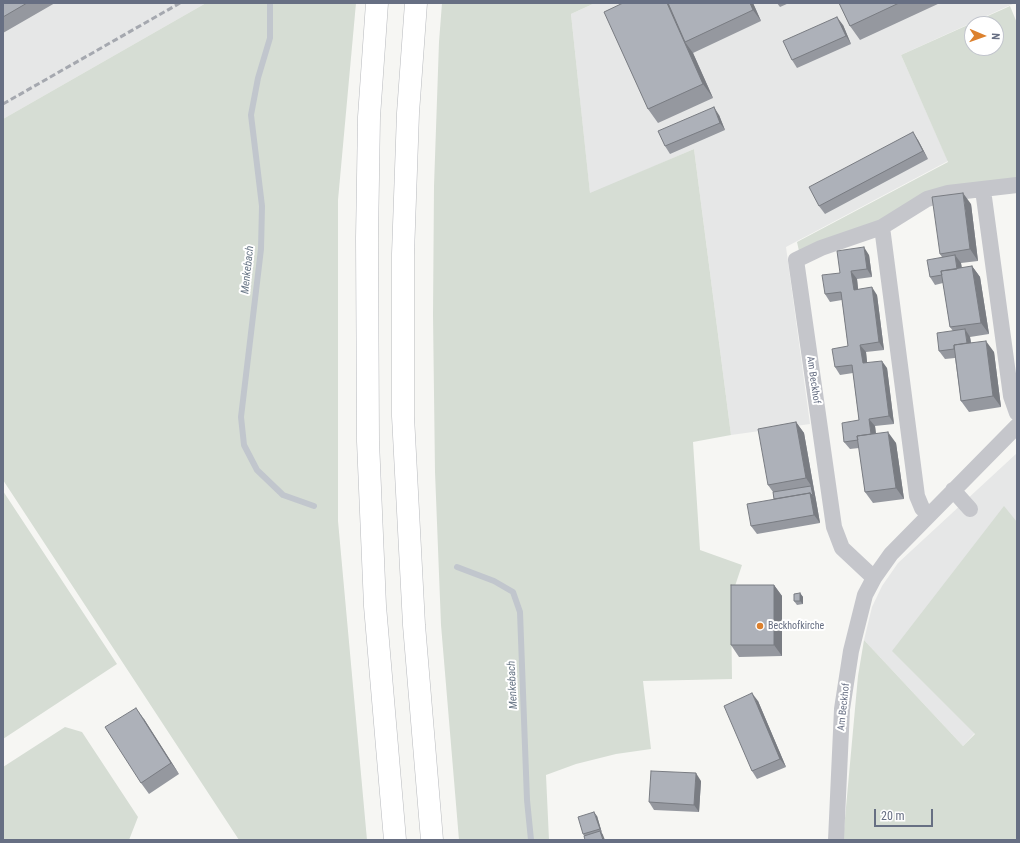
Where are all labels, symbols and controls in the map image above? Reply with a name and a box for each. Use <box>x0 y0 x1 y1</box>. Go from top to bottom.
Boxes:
north arrow <box>964 16 1004 56</box>
text: N <box>989 33 1002 40</box>
water label: Menkebach <box>239 245 257 295</box>
street label: Am Beckhof <box>804 355 822 405</box>
place label: Beckhofkirche <box>768 620 824 632</box>
marker: Beckhofkirche <box>755 621 765 631</box>
water label: Menkebach <box>505 660 521 710</box>
street label: Am Beckhof <box>836 683 852 731</box>
scale bar <box>876 801 935 827</box>
text: 20 m <box>881 809 905 823</box>

